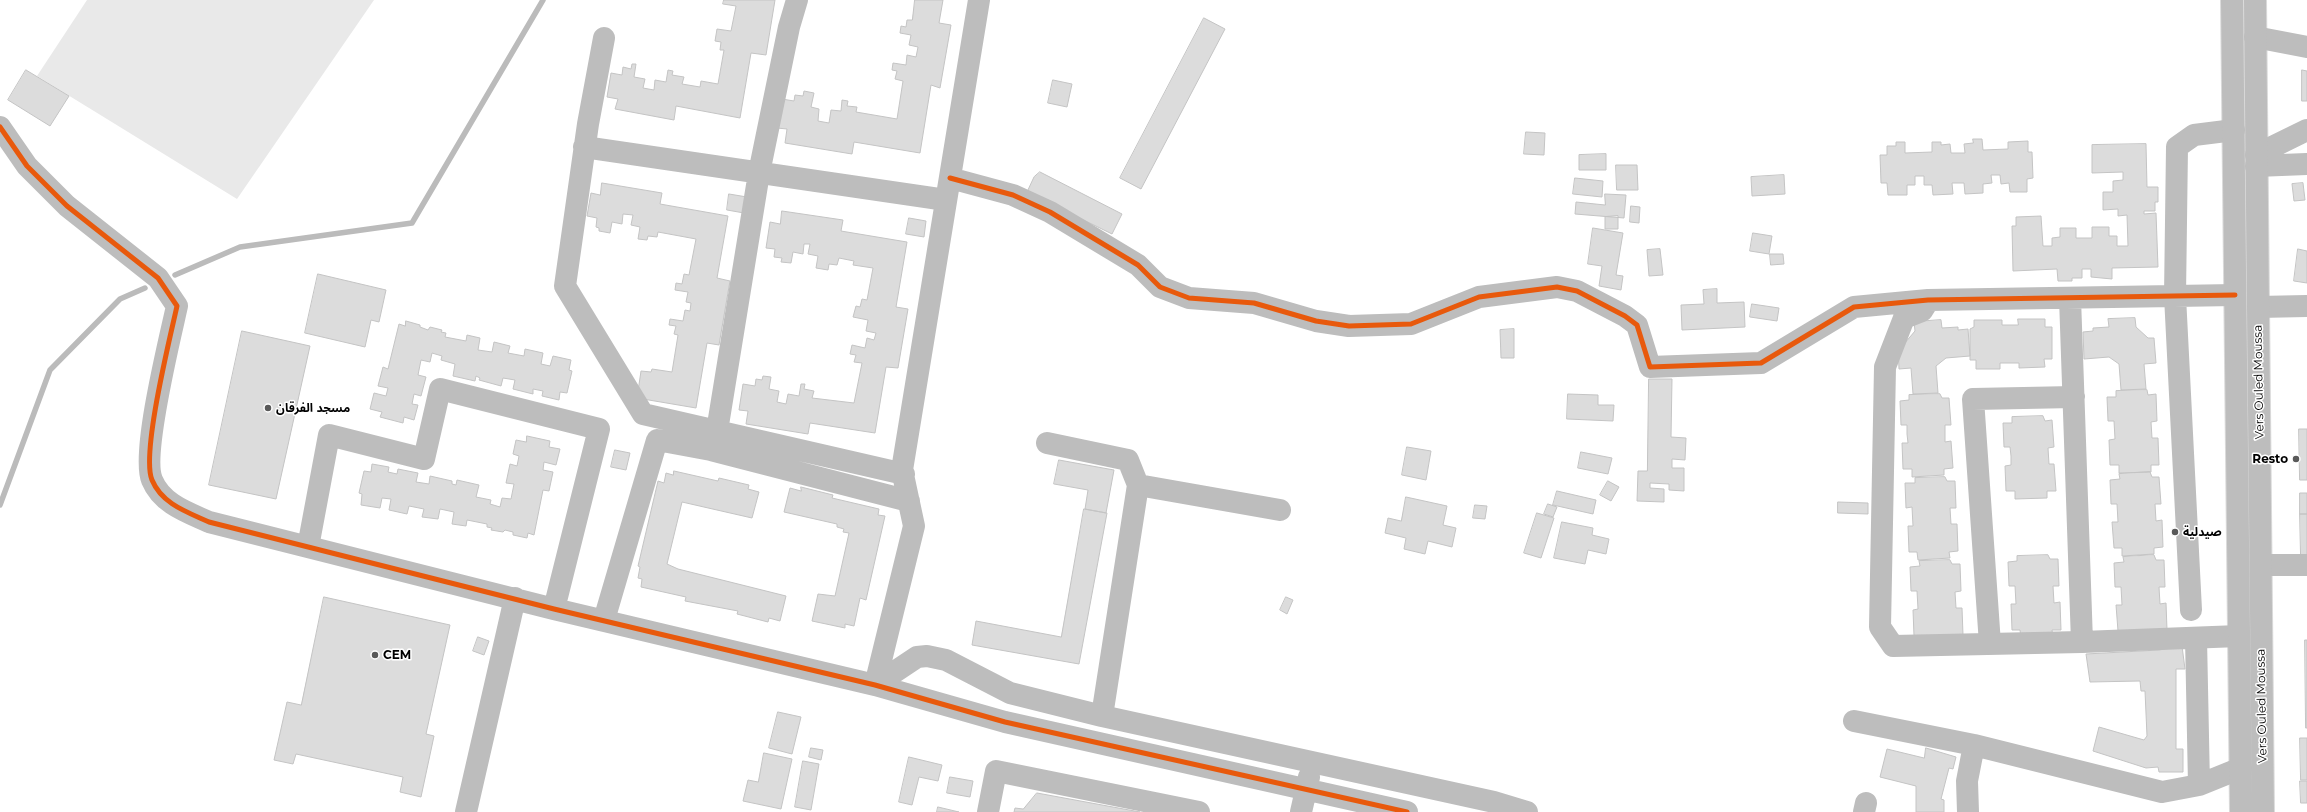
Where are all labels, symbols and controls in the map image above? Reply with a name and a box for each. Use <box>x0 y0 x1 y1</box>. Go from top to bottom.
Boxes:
street label: Vers Ouled Moussa <box>2251 325 2267 439</box>
place label: مسجد الفرقان <box>276 401 350 415</box>
marker: مسجد الفرقان <box>263 403 273 413</box>
place label: Resto <box>2252 452 2288 466</box>
marker: Resto <box>2291 454 2301 464</box>
place label: صيدلية <box>2183 525 2222 539</box>
marker: صيدلية <box>2170 527 2180 537</box>
place label: CEM <box>383 648 411 662</box>
street label: Vers Ouled Moussa <box>2254 649 2270 763</box>
marker: CEM <box>370 650 380 660</box>

